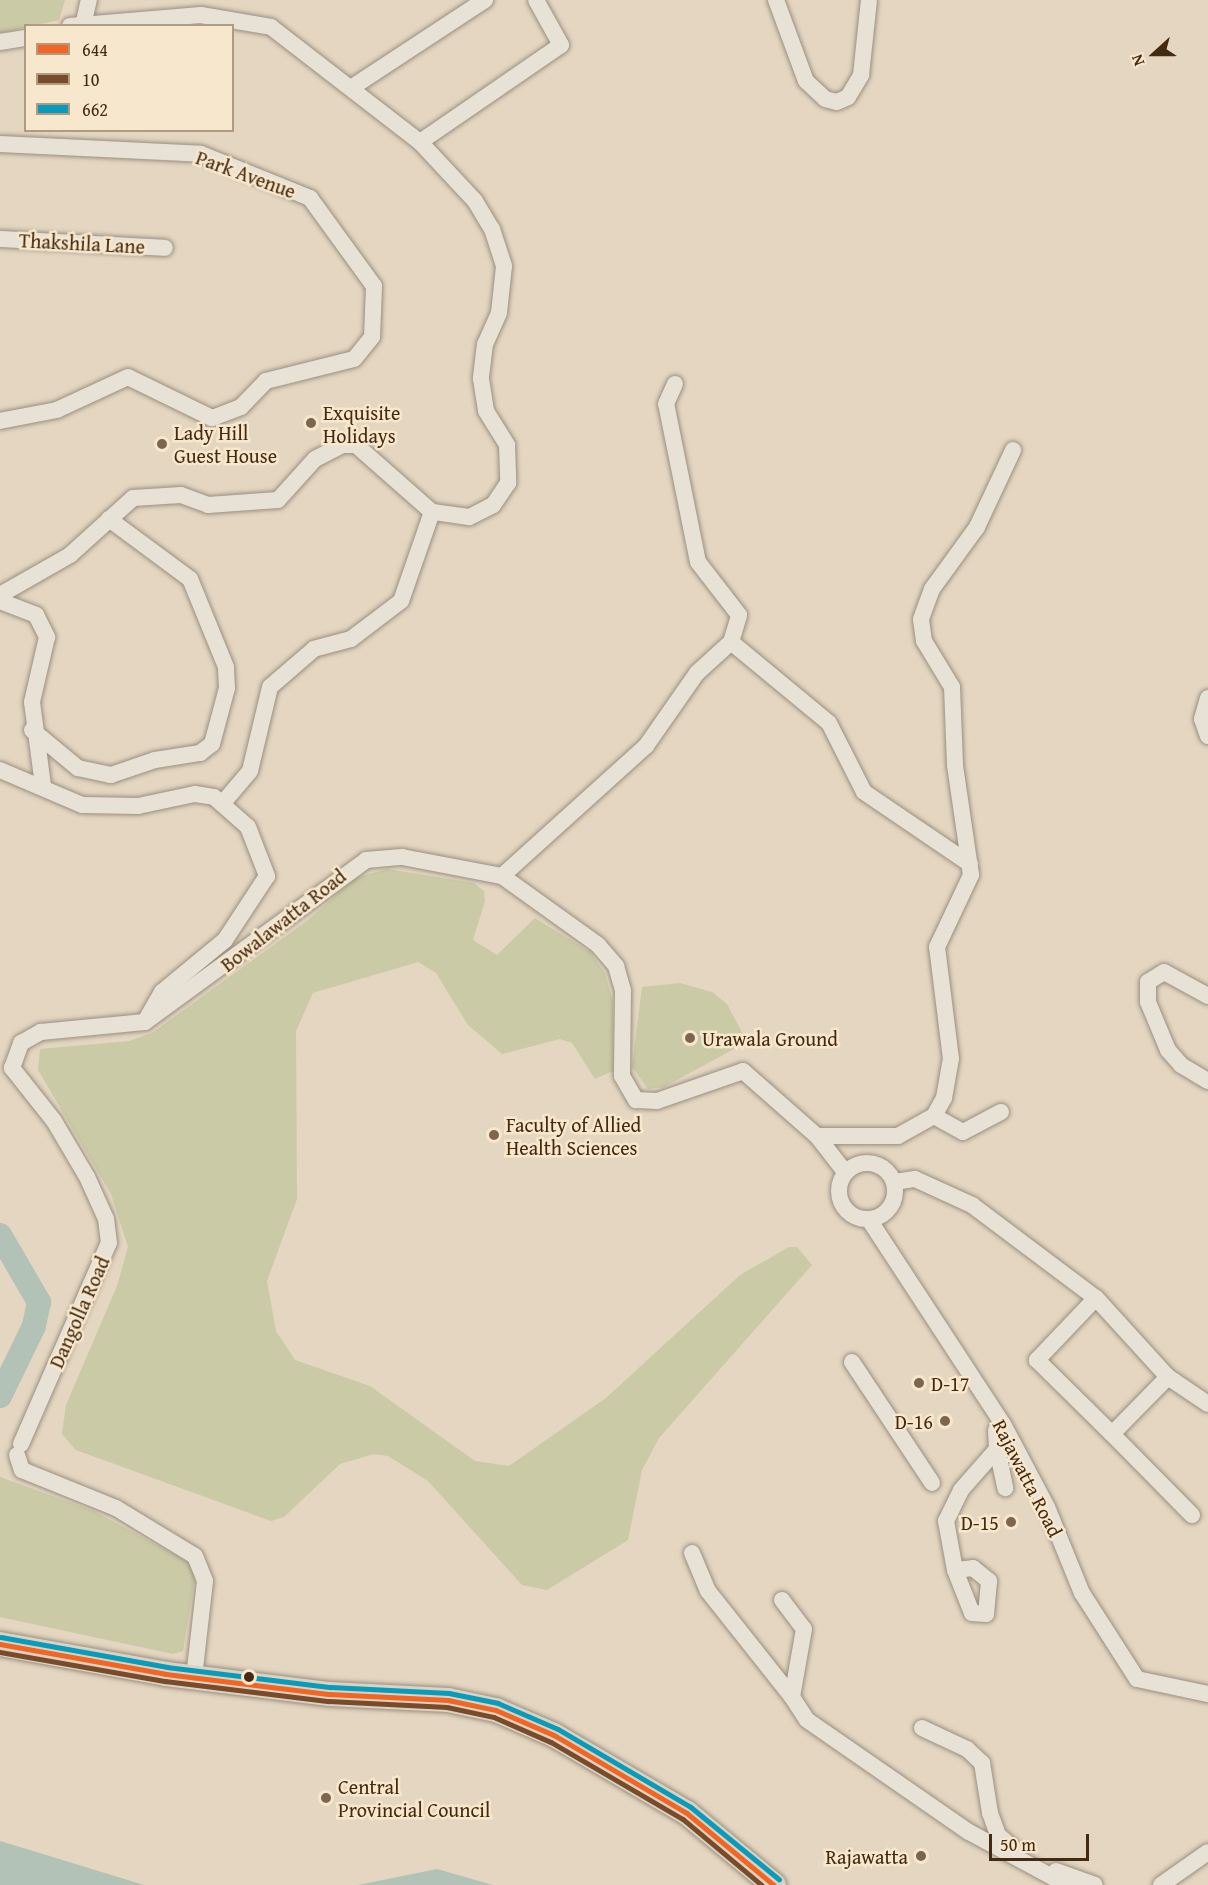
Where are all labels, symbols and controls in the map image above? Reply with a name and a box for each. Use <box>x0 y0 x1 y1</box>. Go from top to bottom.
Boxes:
legend <box>24 24 234 132</box>
north arrow <box>1124 24 1184 84</box>
text: 644 <box>82 36 108 63</box>
text: N <box>1124 51 1150 70</box>
text: 10 <box>82 66 99 93</box>
text: 662 <box>82 96 108 123</box>
street label: Park Avenue <box>193 145 299 203</box>
street label: Thakshila Lane <box>18 228 146 258</box>
place label: Exquisite Holidays <box>323 400 400 447</box>
marker: Exquisite Holidays <box>304 416 318 430</box>
place label: Lady Hill Guest House <box>174 420 277 467</box>
marker: Lady Hill Guest House <box>155 437 169 451</box>
street label: Bowalawatta Road <box>216 864 350 976</box>
place label: Urawala Ground <box>702 1026 838 1050</box>
marker: Urawala Ground <box>683 1031 697 1045</box>
place label: Faculty of Allied Health Sciences <box>506 1112 641 1159</box>
marker: Faculty of Allied Health Sciences <box>487 1128 501 1142</box>
street label: Dangolla Road <box>44 1252 114 1372</box>
place label: D-17 <box>931 1371 969 1395</box>
marker: D-17 <box>912 1376 926 1390</box>
place label: D-16 <box>895 1409 933 1433</box>
marker: D-16 <box>938 1414 952 1428</box>
street label: Rajawatta Road <box>988 1415 1068 1541</box>
place label: D-15 <box>961 1510 999 1534</box>
marker: D-15 <box>1004 1515 1018 1529</box>
unlabelled marker <box>243 1671 255 1683</box>
place label: Central Provincial Council <box>338 1774 490 1821</box>
marker: Central Provincial Council <box>319 1791 333 1805</box>
scale bar <box>992 1822 1092 1860</box>
text: 50 m <box>1000 1831 1036 1858</box>
place label: Rajawatta <box>826 1844 908 1868</box>
marker: Rajawatta <box>912 1847 930 1865</box>

